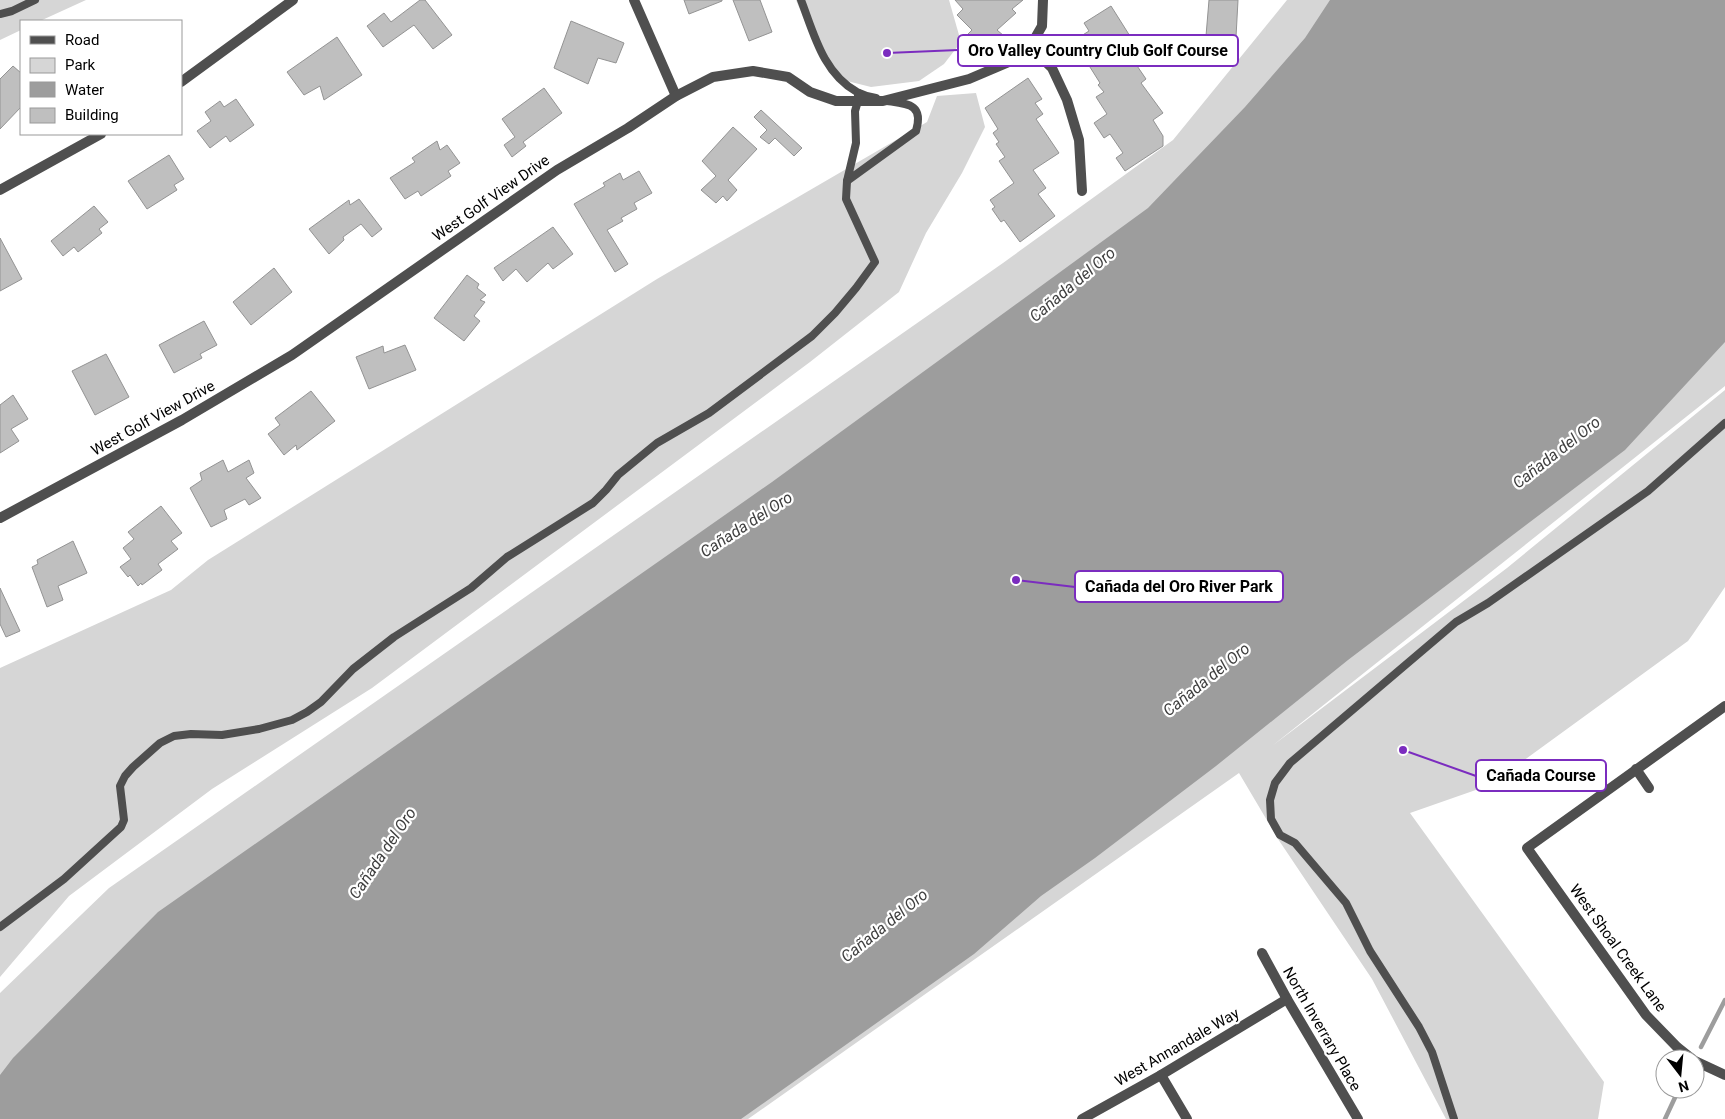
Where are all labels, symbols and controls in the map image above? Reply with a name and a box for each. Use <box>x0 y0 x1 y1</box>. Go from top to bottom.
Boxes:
legend <box>20 20 182 135</box>
text: Road <box>65 31 99 49</box>
callout: Oro Valley Country Club Golf Course <box>958 35 1238 66</box>
text: Oro Valley Country Club Golf Course <box>968 41 1228 60</box>
text: Park <box>65 56 96 74</box>
text: Water <box>65 81 104 99</box>
text: Building <box>65 106 119 124</box>
street label: West Golf View Drive <box>429 151 553 245</box>
water label: Cañada del Oro <box>1026 243 1119 326</box>
street label: West Golf View Drive <box>88 377 218 459</box>
water label: Cañada del Oro <box>1509 412 1604 493</box>
water label: Cañada del Oro <box>697 488 796 561</box>
callout: Cañada del Oro River Park <box>1075 571 1283 602</box>
text: Cañada del Oro River Park <box>1085 577 1273 596</box>
water label: Cañada del Oro <box>1159 639 1254 720</box>
callout: Cañada Course <box>1476 760 1606 791</box>
text: Cañada Course <box>1486 766 1596 785</box>
water label: Cañada del Oro <box>345 804 420 903</box>
street label: West Shoal Creek Lane <box>1566 881 1670 1015</box>
water label: Cañada del Oro <box>837 885 932 966</box>
street label: North Inverrary Place <box>1279 964 1365 1094</box>
street label: West Annandale Way <box>1112 1004 1242 1090</box>
north arrow <box>1655 1049 1705 1099</box>
text: N <box>1677 1077 1691 1096</box>

